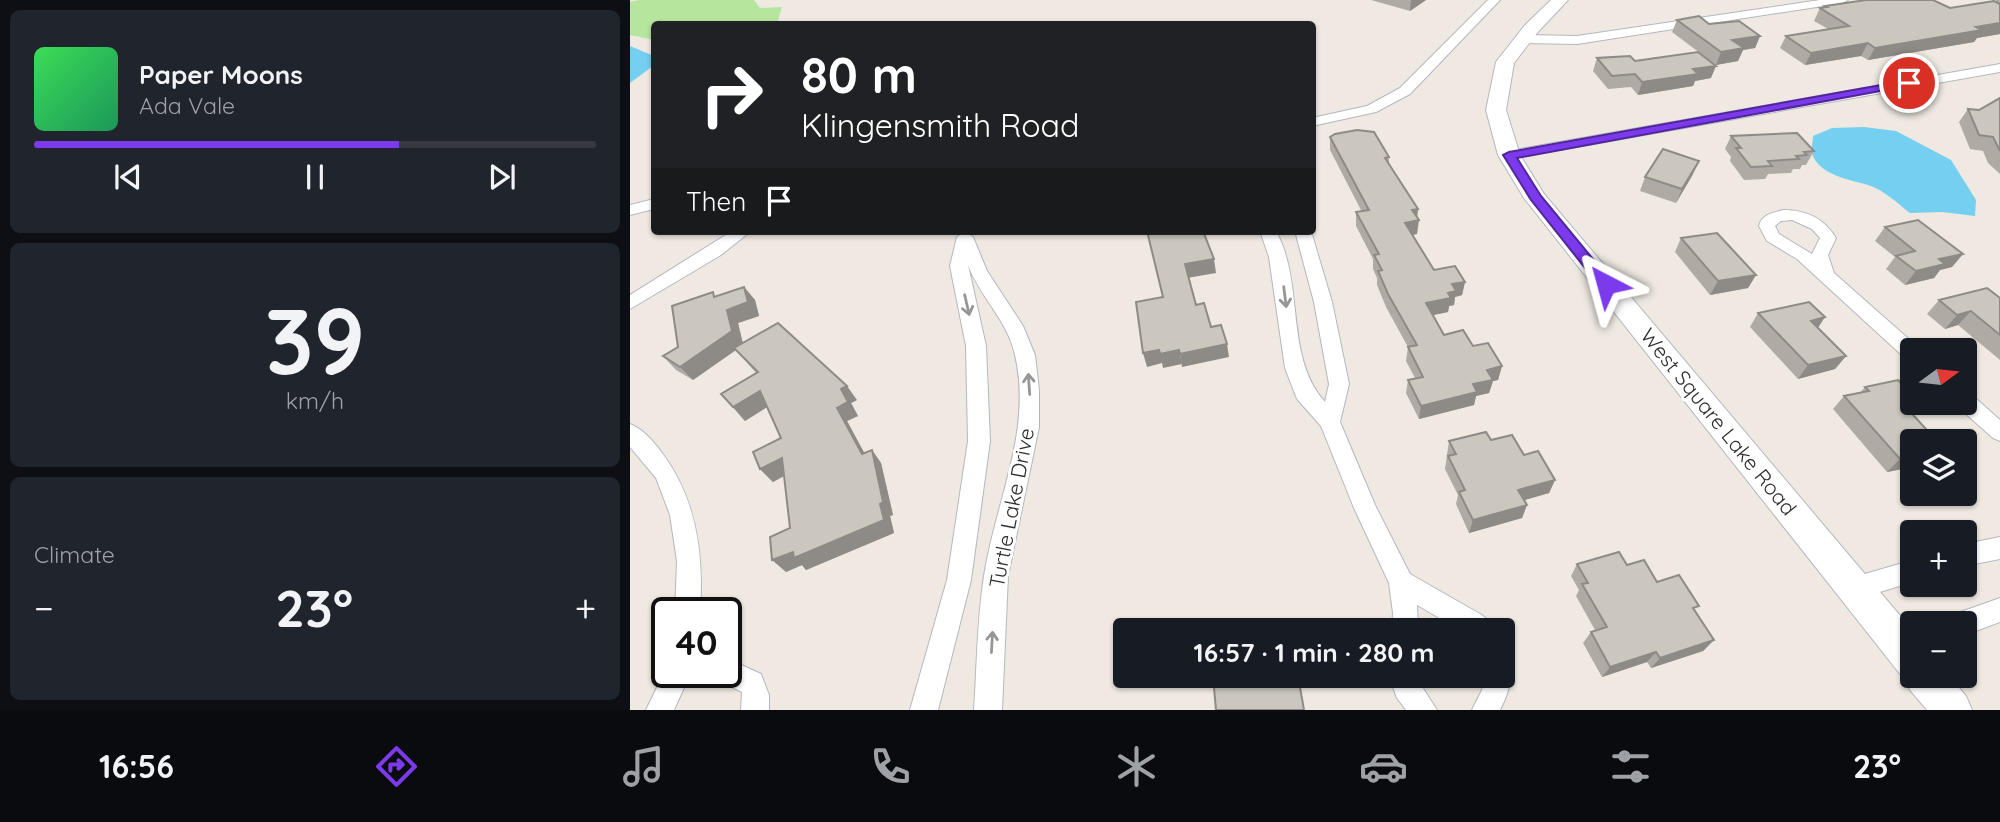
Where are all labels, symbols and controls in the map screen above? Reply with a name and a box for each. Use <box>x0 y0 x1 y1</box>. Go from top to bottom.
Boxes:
text: 80 m <box>801 44 917 105</box>
icon: right <box>686 49 777 140</box>
pin <box>1879 53 1939 113</box>
text: Paper Moons <box>139 58 303 91</box>
icon: arrive <box>1890 64 1928 102</box>
text: Ada Vale <box>139 91 235 120</box>
text: Klingensmith Road <box>801 105 1079 145</box>
icon: previous <box>109 158 147 196</box>
icon: pause <box>296 158 334 196</box>
icon: next <box>483 158 521 196</box>
icon: arrive <box>760 182 798 220</box>
text: Then <box>686 185 746 218</box>
position arrow <box>1569 247 1643 321</box>
text: 39 <box>265 283 365 397</box>
one-way arrow <box>1278 285 1291 307</box>
one-way arrow <box>961 293 974 316</box>
street label: West Square Lake Road <box>1635 323 1802 520</box>
north arrow <box>1900 338 1978 415</box>
map controls <box>1900 338 1977 688</box>
one-way arrow <box>1022 373 1035 396</box>
text: km/h <box>286 386 344 415</box>
street label: Turtle Lake Drive <box>983 426 1039 590</box>
button: layers <box>1900 429 1977 506</box>
button: + <box>1900 520 1977 597</box>
text: Climate <box>34 540 115 569</box>
text: 23° <box>275 575 353 640</box>
text: − <box>34 584 54 632</box>
text: + <box>575 584 596 632</box>
speed limit sign: 40 <box>651 597 742 688</box>
button: − <box>1900 611 1977 688</box>
one-way arrow <box>986 631 999 654</box>
text: 16:57 · 1 min · 280 m <box>1194 636 1434 669</box>
icon: directions <box>372 742 421 791</box>
icon: music <box>619 742 668 791</box>
icon: phone <box>866 742 915 791</box>
icon: climate <box>1112 742 1161 791</box>
icon: car <box>1359 742 1408 791</box>
icon: filters <box>1606 742 1655 791</box>
text: 16:56 <box>99 746 174 786</box>
text: 23° <box>1853 746 1901 786</box>

